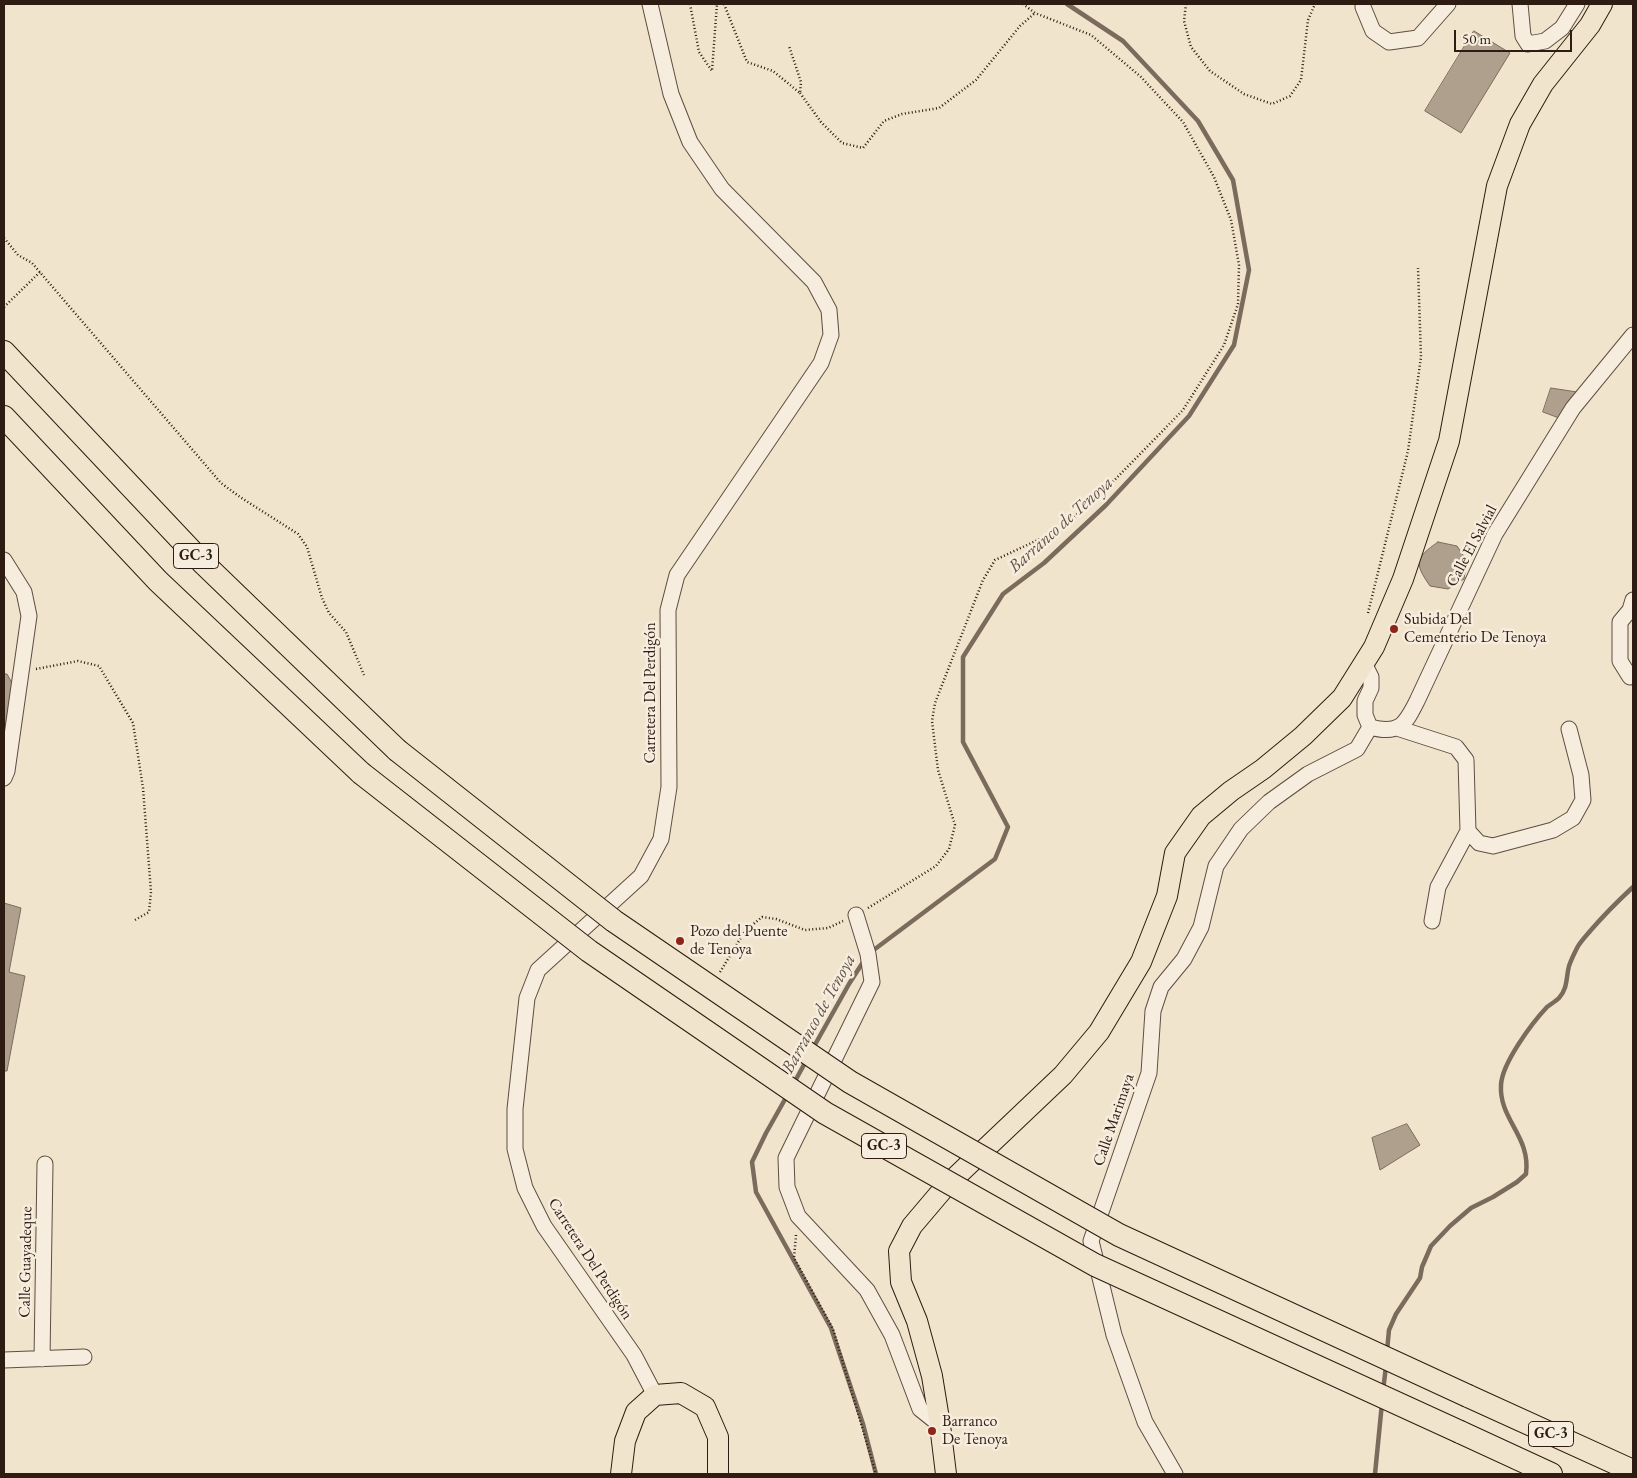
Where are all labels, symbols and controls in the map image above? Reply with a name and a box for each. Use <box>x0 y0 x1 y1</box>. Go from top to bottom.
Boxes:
scale bar <box>1457 20 1574 52</box>
text: 50 m <box>1462 29 1491 48</box>
water label: Barranco de Tenoya <box>1004 472 1118 578</box>
street label: Calle El Salvial <box>1442 502 1502 590</box>
road number: GC-3 <box>174 544 218 568</box>
place label: Subida Del Cementerio De Tenoya <box>1404 610 1546 648</box>
street label: Carretera Del Perdigón <box>641 622 661 764</box>
marker: Subida Del Cementerio De Tenoya <box>1388 623 1400 635</box>
place label: Pozo del Puente de Tenoya <box>690 922 787 960</box>
marker: Pozo del Puente de Tenoya <box>674 935 686 947</box>
water label: Barranco de Tenoya <box>777 951 861 1077</box>
street label: Calle Marimaya <box>1089 1071 1139 1169</box>
road number: GC-3 <box>862 1134 906 1158</box>
street label: Carretera Del Perdigón <box>544 1195 636 1323</box>
street label: Calle Guayadeque <box>15 1206 37 1318</box>
place label: Barranco De Tenoya <box>942 1412 1008 1450</box>
road number: GC-3 <box>1528 1422 1574 1446</box>
marker: Barranco De Tenoya <box>926 1425 938 1437</box>

